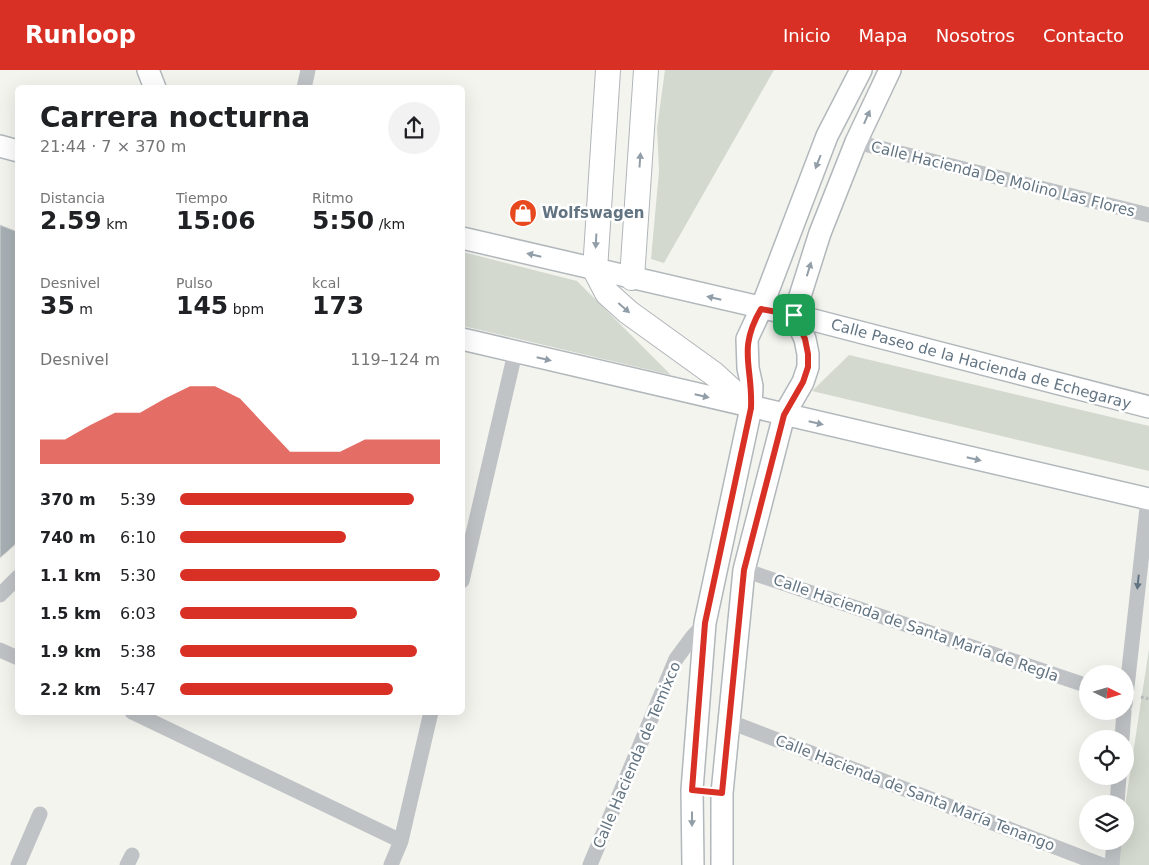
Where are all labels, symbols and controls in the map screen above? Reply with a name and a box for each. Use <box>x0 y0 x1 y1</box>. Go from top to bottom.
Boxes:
text: Runloop <box>25 21 136 49</box>
text: Inicio <box>783 25 831 46</box>
text: Mapa <box>859 25 908 46</box>
text: Nosotros <box>936 25 1015 46</box>
text: Contacto <box>1043 25 1124 46</box>
text: Carrera nocturna <box>40 101 310 134</box>
button: share <box>388 102 440 154</box>
one-way arrow <box>864 110 872 124</box>
text: 21:44 · 7 × 370 m <box>40 137 186 156</box>
street label: Calle Hacienda De Molino Las Flores <box>869 137 1137 221</box>
one-way arrow <box>636 152 644 168</box>
one-way arrow <box>813 154 821 169</box>
text: Distancia <box>40 190 105 206</box>
text: Tiempo <box>176 190 228 206</box>
text: Ritmo <box>312 190 353 206</box>
shop icon: Wolfswagen <box>508 198 538 228</box>
place label: Wolfswagen <box>542 204 644 222</box>
text: 2.59 <box>40 206 102 235</box>
text: 15:06 <box>176 206 256 235</box>
text: 5:50 <box>312 206 374 235</box>
text: km <box>102 216 128 232</box>
text: /km <box>374 216 405 232</box>
one-way arrow <box>592 233 600 249</box>
one-way arrow <box>526 251 541 259</box>
one-way arrow <box>805 261 813 276</box>
text: Desnivel <box>40 275 100 291</box>
text: Pulso <box>176 275 213 291</box>
text: kcal <box>312 275 340 291</box>
text: 35 <box>40 291 75 320</box>
text: 145 <box>176 291 228 320</box>
text: 173 <box>312 291 364 320</box>
one-way arrow <box>706 294 721 302</box>
pin <box>773 294 815 336</box>
text: m <box>75 301 93 317</box>
text: bpm <box>228 301 264 317</box>
icon: arrive <box>780 301 808 329</box>
one-way arrow <box>617 302 629 314</box>
street label: Calle Paseo de la Hacienda de Echegaray <box>829 315 1133 413</box>
text: Desnivel <box>40 350 109 369</box>
text: 119–124 m <box>350 350 440 369</box>
one-way arrow <box>536 355 551 363</box>
one-way arrow <box>694 392 709 400</box>
one-way arrow <box>808 419 824 427</box>
one-way arrow <box>967 455 982 463</box>
text: 370 m <box>40 490 96 509</box>
text: 5:39 <box>120 490 156 509</box>
text: 740 m <box>40 528 96 547</box>
text: 6:10 <box>120 528 156 547</box>
text: 1.1 km <box>40 566 101 585</box>
text: 5:30 <box>120 566 156 585</box>
street label: Calle Hacienda de Santa María de Regla <box>771 571 1061 685</box>
one-way arrow <box>1134 574 1142 590</box>
text: 1.5 km <box>40 604 101 623</box>
text: 6:03 <box>120 604 156 623</box>
text: 1.9 km <box>40 642 101 661</box>
text: 5:38 <box>120 642 156 661</box>
street label: Calle Hacienda de Temixco <box>589 659 685 851</box>
north arrow <box>1079 665 1134 720</box>
map controls <box>1079 665 1134 850</box>
text: 2.2 km <box>40 680 101 699</box>
text: 5:47 <box>120 680 156 699</box>
button: locate <box>1079 730 1134 785</box>
street label: Calle Hacienda de Santa María Tenango <box>773 731 1057 855</box>
button: layers <box>1079 795 1134 850</box>
one-way arrow <box>688 811 696 827</box>

